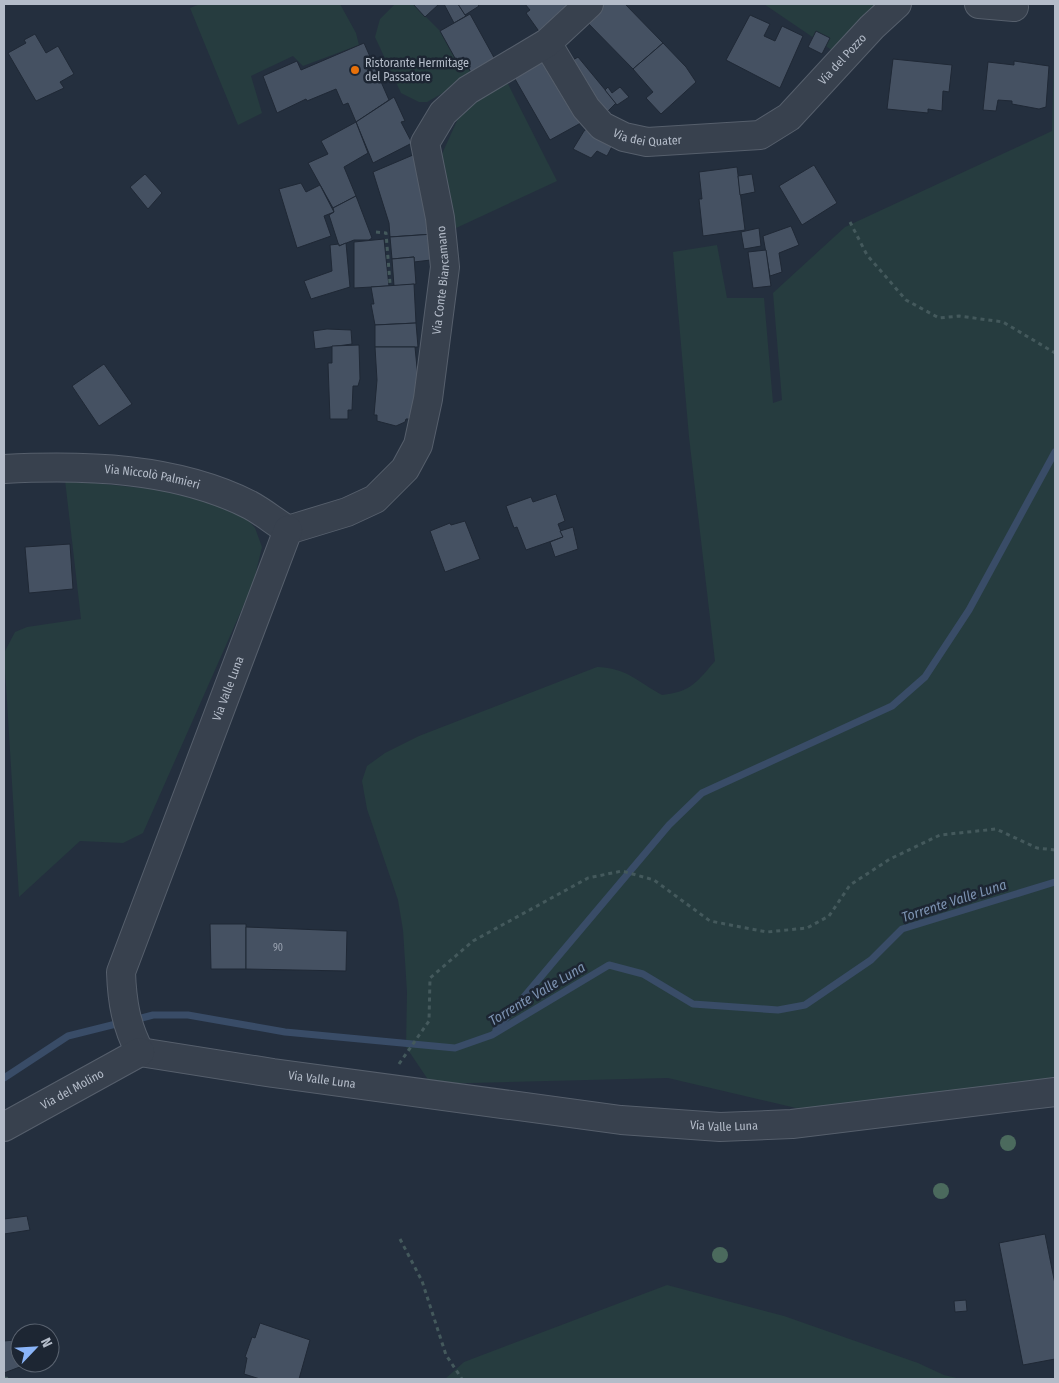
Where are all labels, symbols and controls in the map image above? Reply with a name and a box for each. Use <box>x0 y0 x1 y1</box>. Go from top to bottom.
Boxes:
street label: Via del Pozzo <box>815 31 869 88</box>
place label: Ristorante Hermitage del Passatore <box>365 56 469 84</box>
marker: Ristorante Hermitage del Passatore <box>349 64 361 76</box>
street label: Via dei Quater <box>611 126 683 149</box>
street label: Via Conte Biancamano <box>429 225 452 335</box>
street label: Via Niccolò Palmieri <box>104 462 202 492</box>
street label: Via Valle Luna <box>210 654 247 723</box>
water label: Torrente Valle Luna <box>899 876 1009 926</box>
house number: 90 <box>273 942 283 954</box>
water label: Torrente Valle Luna <box>486 959 588 1029</box>
street label: Via del Molino <box>38 1066 106 1112</box>
street label: Via Valle Luna <box>287 1068 357 1091</box>
street label: Via Valle Luna <box>690 1118 758 1134</box>
north arrow <box>10 1323 60 1373</box>
text: N <box>37 1335 56 1350</box>

